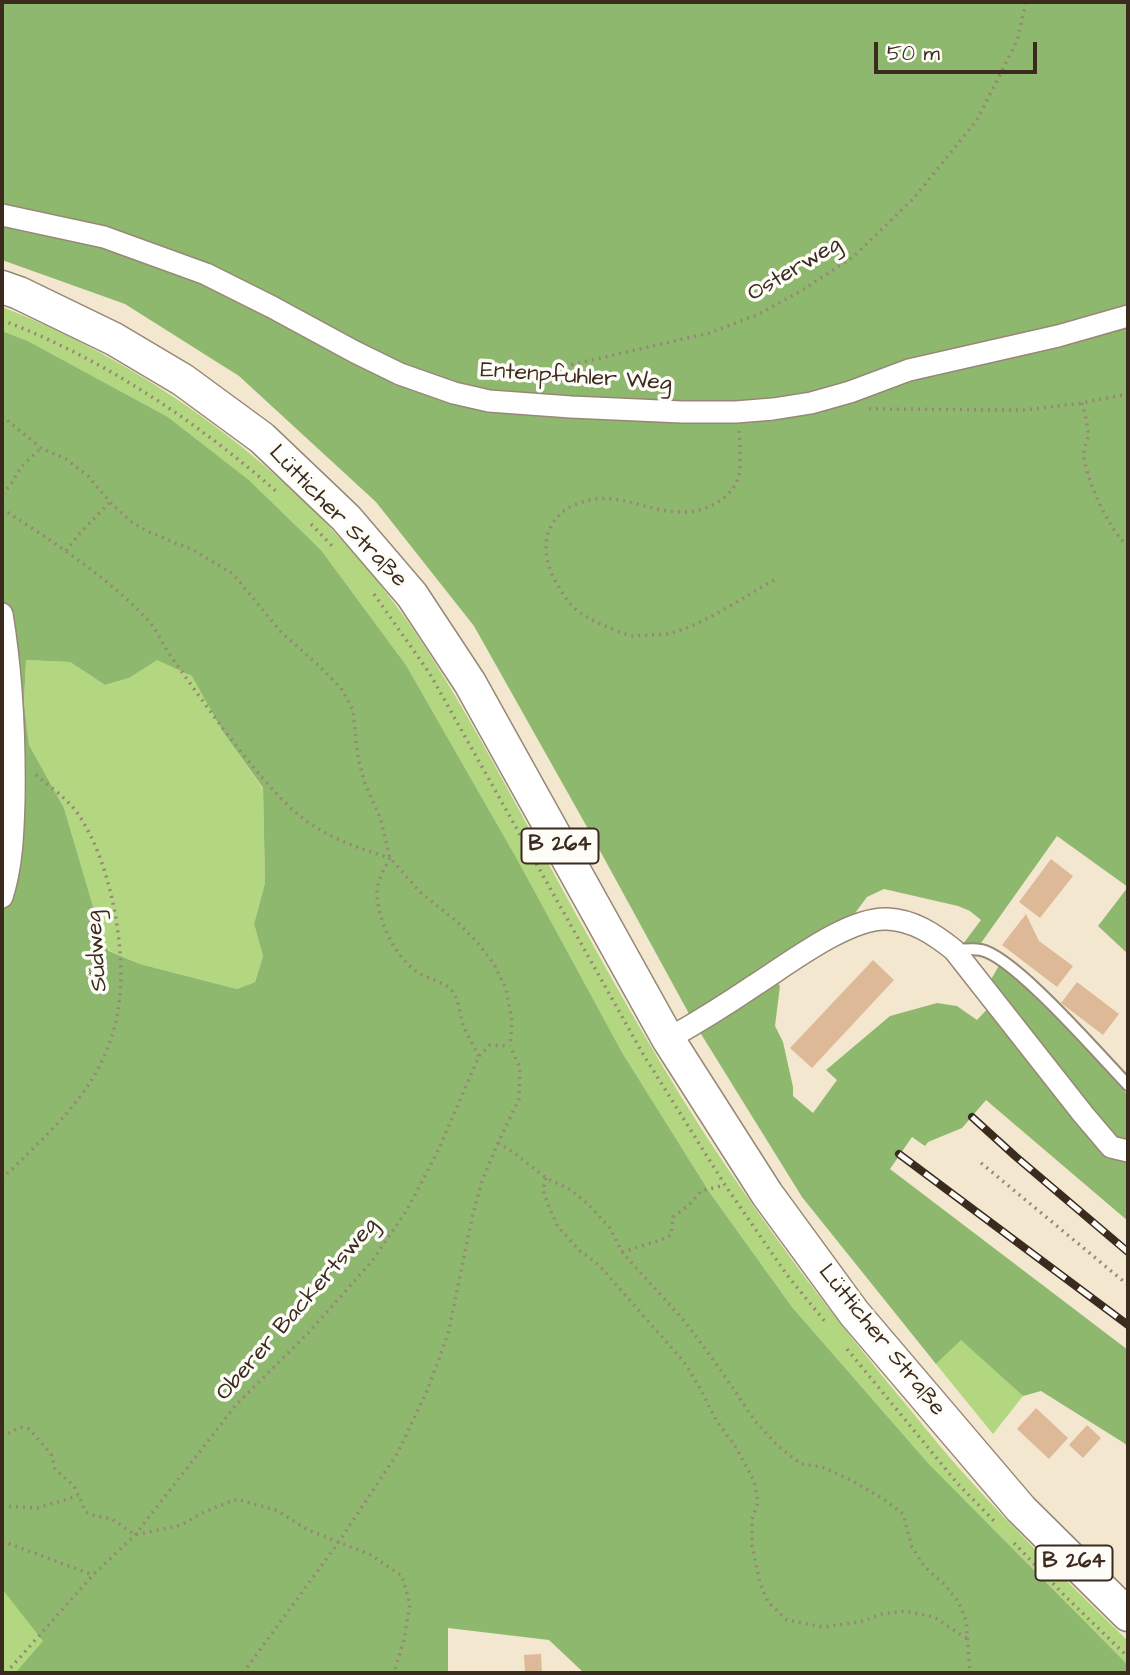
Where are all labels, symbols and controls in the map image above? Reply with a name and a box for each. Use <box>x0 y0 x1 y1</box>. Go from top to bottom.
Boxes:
scale bar <box>878 28 1041 72</box>
text: 50 m <box>887 39 940 68</box>
street label: Osterweg <box>743 231 847 309</box>
street label: Entenpfuhler Weg <box>479 358 673 398</box>
street label: Lütticher Straße <box>262 440 412 594</box>
road number: B 264 <box>522 828 598 864</box>
street label: Südweg <box>81 910 115 992</box>
street label: Oberer Backertsweg <box>211 1213 385 1407</box>
street label: Lütticher Straße <box>811 1260 951 1422</box>
road number: B 264 <box>1036 1546 1112 1580</box>

